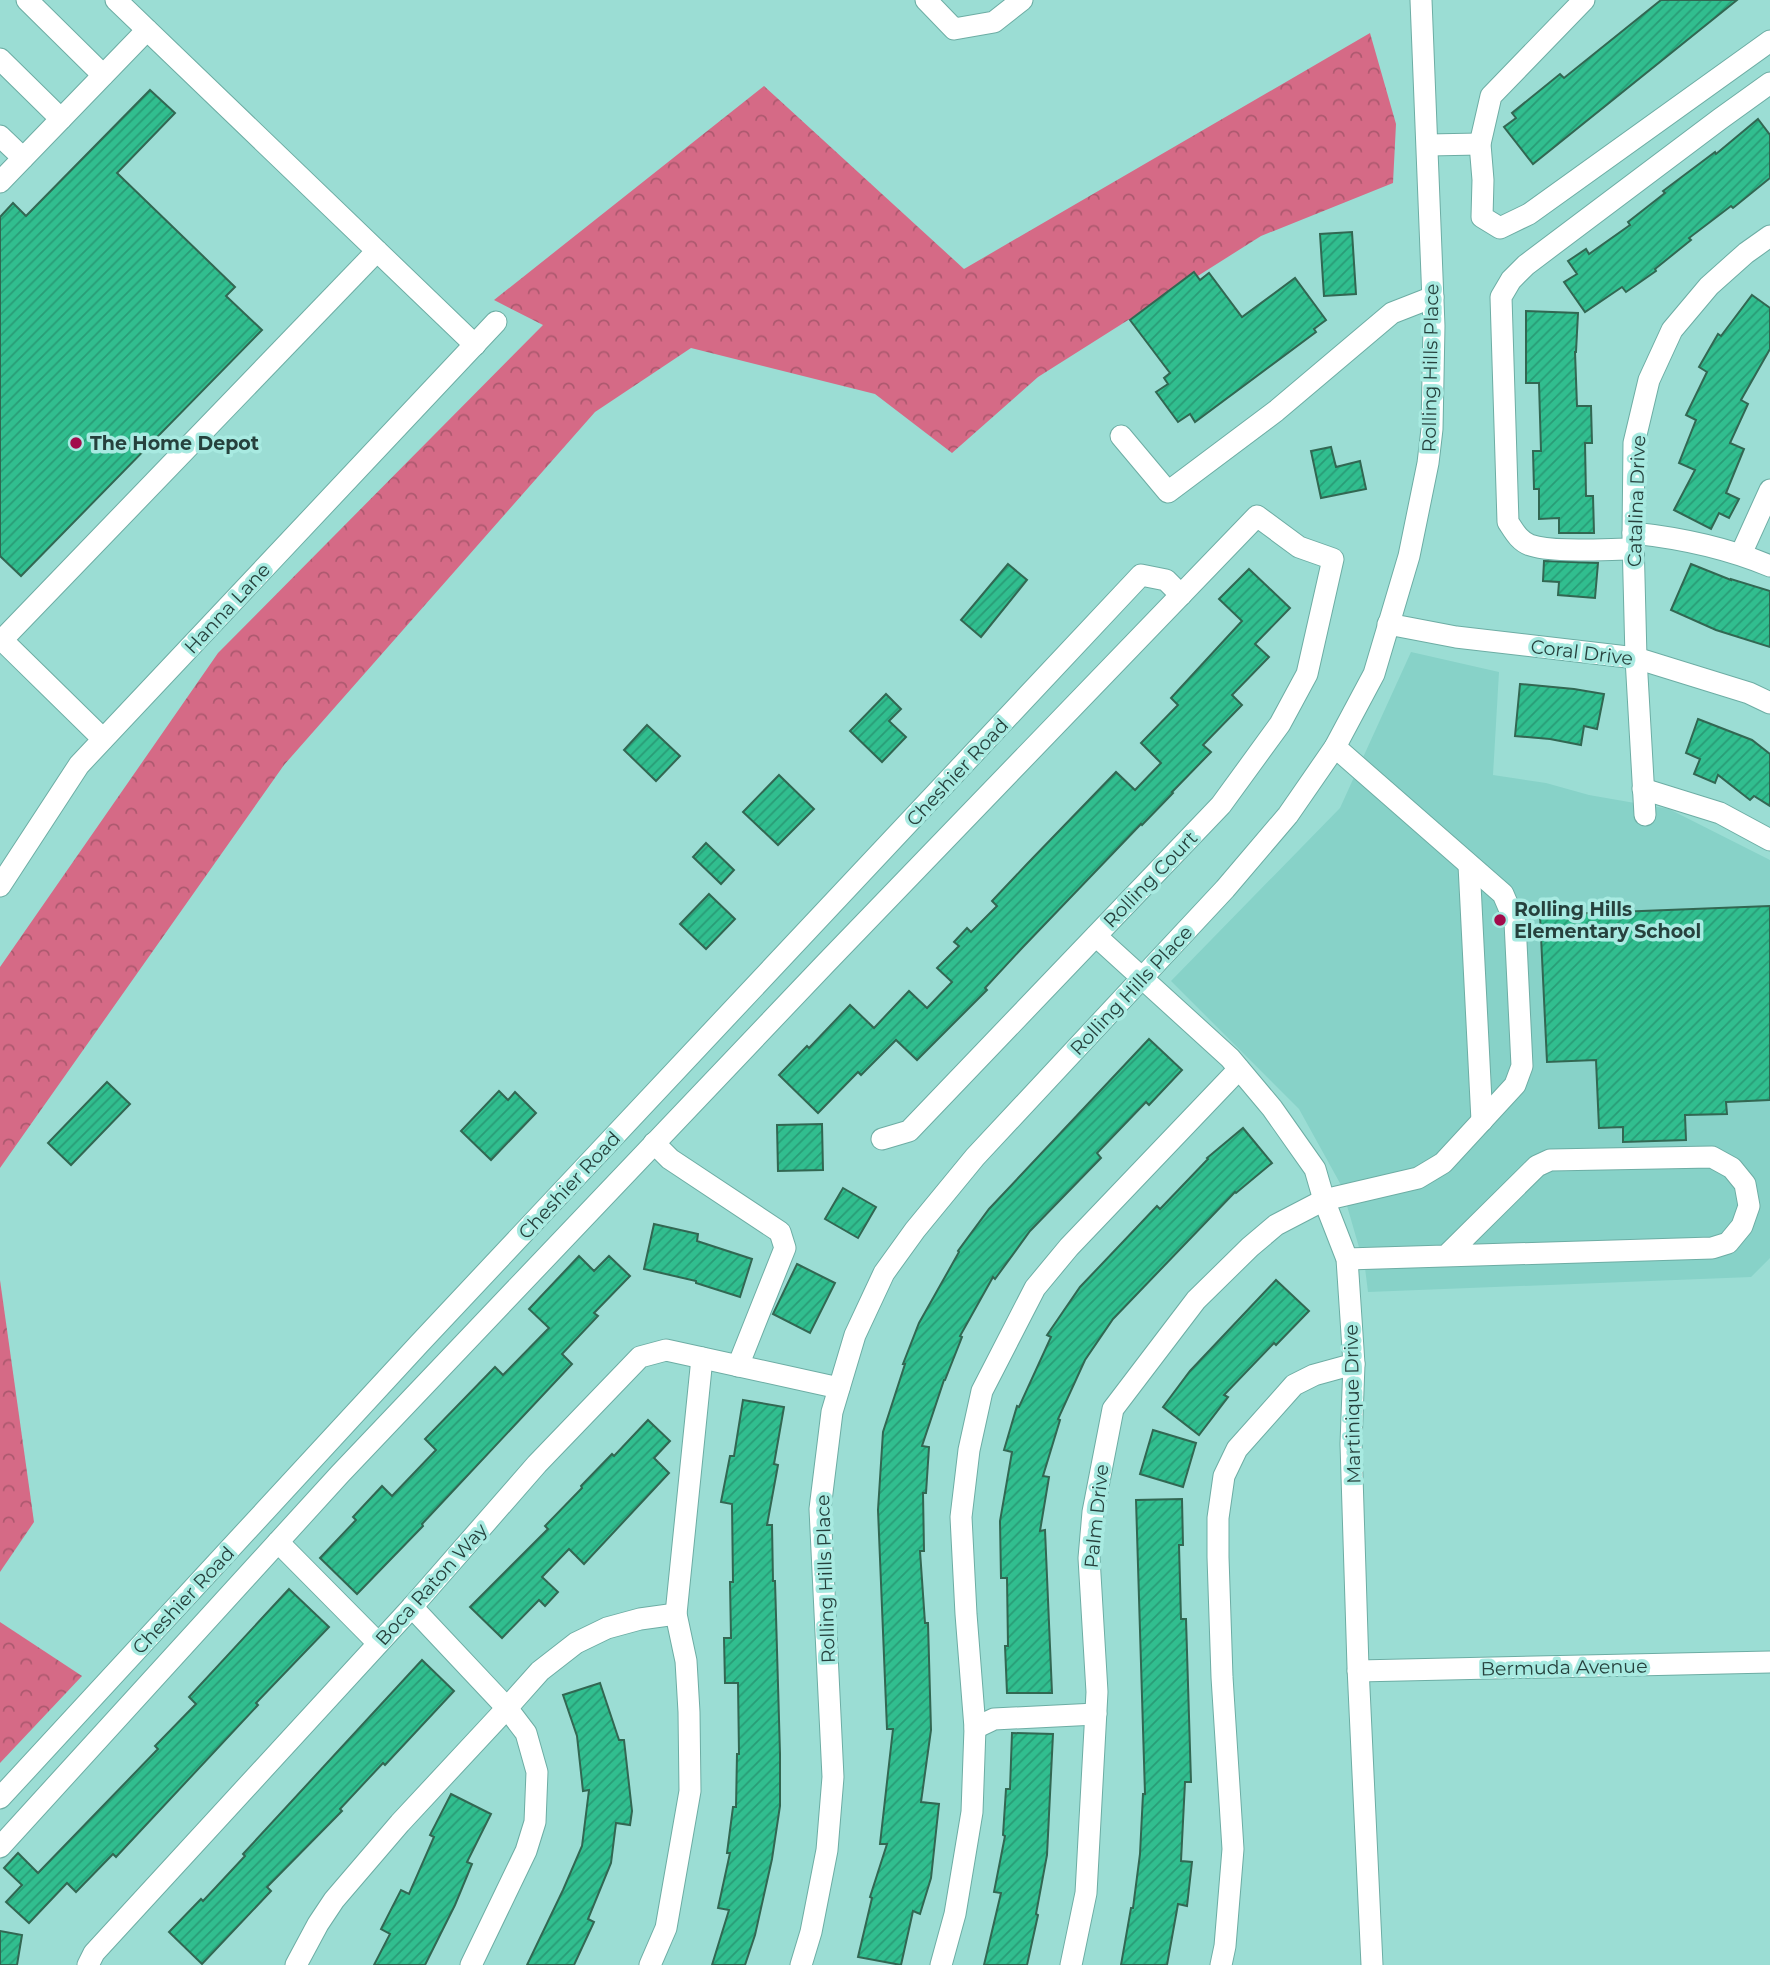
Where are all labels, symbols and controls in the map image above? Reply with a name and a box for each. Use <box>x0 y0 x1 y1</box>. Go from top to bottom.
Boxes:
street label: Rolling Hills Place <box>1418 283 1443 453</box>
place label: The Home Depot <box>90 432 259 455</box>
marker: The Home Depot <box>68 435 84 451</box>
street label: Catalina Drive <box>1623 435 1650 567</box>
street label: Hanna Lane <box>180 558 275 658</box>
street label: Coral Drive <box>1529 635 1634 670</box>
street label: Cheshier Road <box>902 714 1013 831</box>
street label: Rolling Court <box>1099 826 1202 932</box>
place label: Rolling Hills Elementary School <box>1514 898 1701 943</box>
marker: Rolling Hills Elementary School <box>1492 912 1508 928</box>
street label: Rolling Hills Place <box>1065 921 1197 1060</box>
street label: Cheshier Road <box>514 1127 625 1244</box>
street label: Martinique Drive <box>1340 1324 1365 1484</box>
street label: Palm Drive <box>1080 1463 1113 1569</box>
street label: Rolling Hills Place <box>811 1494 840 1664</box>
street label: Boca Raton Way <box>371 1518 493 1650</box>
street label: Cheshier Road <box>128 1542 239 1659</box>
street label: Bermuda Avenue <box>1480 1655 1648 1680</box>

